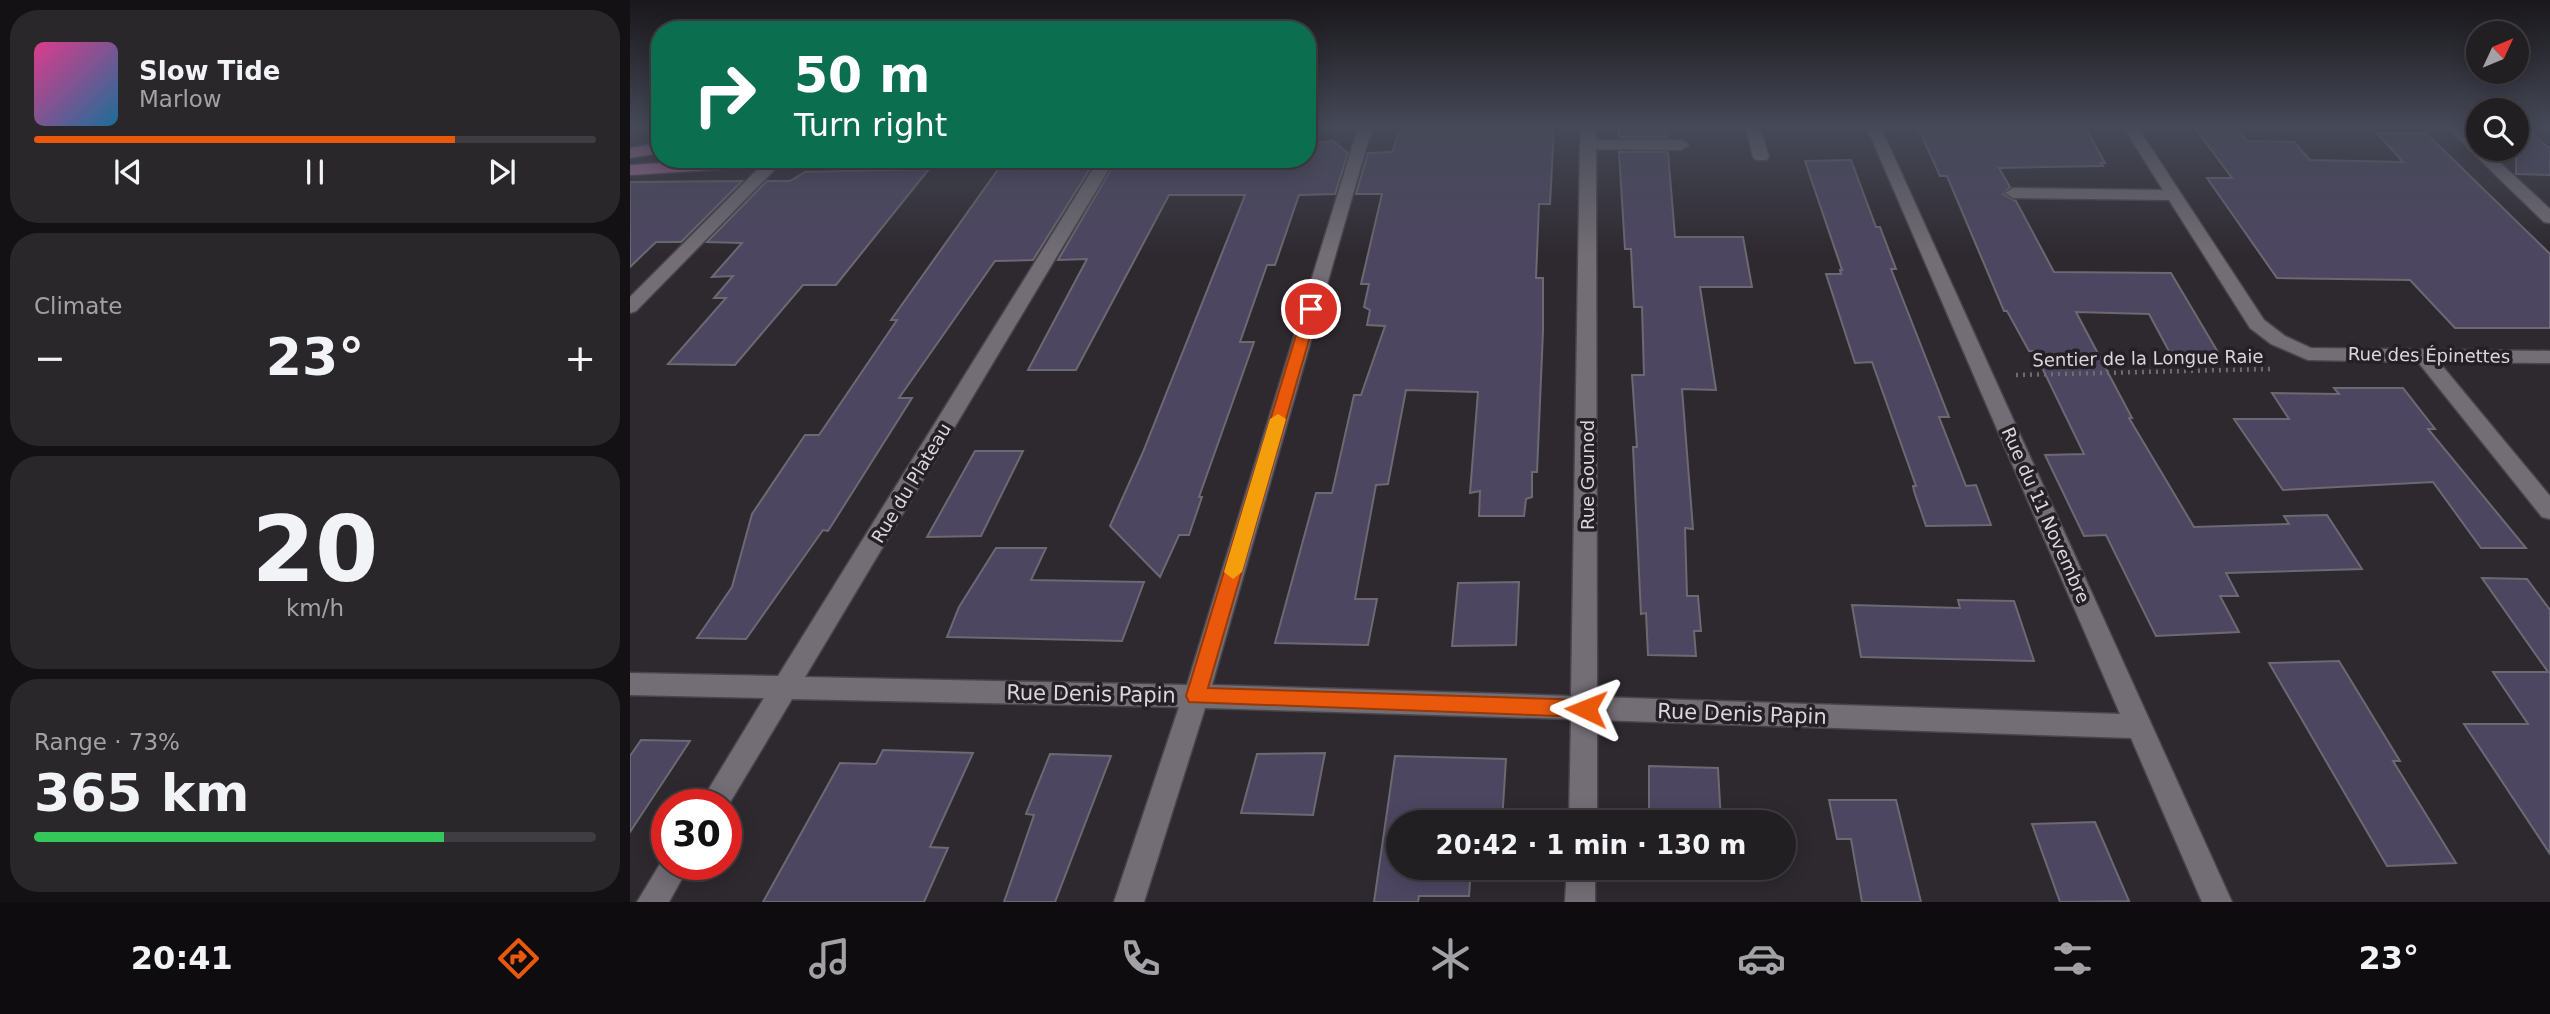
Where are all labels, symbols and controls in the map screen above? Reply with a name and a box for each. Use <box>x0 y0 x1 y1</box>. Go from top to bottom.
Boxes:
north arrow <box>2466 21 2529 84</box>
map controls <box>2466 21 2529 161</box>
text: 50 m <box>794 47 930 104</box>
icon: right <box>679 49 770 140</box>
text: Slow Tide <box>139 56 280 86</box>
text: Marlow <box>139 86 222 112</box>
button: search <box>2466 98 2529 161</box>
text: Turn right <box>794 106 947 144</box>
icon: previous <box>109 153 147 191</box>
icon: pause <box>296 153 334 191</box>
icon: next <box>483 153 521 191</box>
pin <box>1281 279 1341 339</box>
icon: arrive <box>1292 290 1330 328</box>
text: Climate <box>34 293 123 319</box>
text: 23° <box>266 327 364 387</box>
text: − <box>34 336 66 380</box>
text: + <box>564 336 596 380</box>
street label: Rue des Épinettes <box>2348 343 2510 367</box>
street label: Sentier de la Longue Raie <box>2032 345 2264 371</box>
street label: Rue du Plateau <box>867 419 955 547</box>
street label: Rue Gounod <box>1577 420 1598 530</box>
street label: Rue du 11 Novembre <box>1998 424 2094 606</box>
text: 20 <box>252 497 378 602</box>
text: km/h <box>286 595 344 621</box>
position arrow <box>1549 672 1623 746</box>
street label: Rue Denis Papin <box>1006 681 1176 707</box>
street label: Rue Denis Papin <box>1657 699 1827 729</box>
text: Range · 73% <box>34 729 180 755</box>
text: 365 km <box>34 763 249 823</box>
speed limit sign: 30 <box>651 789 742 880</box>
text: 20:42 · 1 min · 130 m <box>1436 830 1746 860</box>
icon: directions <box>494 934 543 983</box>
icon: music <box>805 934 854 983</box>
icon: phone <box>1116 934 1165 983</box>
icon: climate <box>1426 934 1475 983</box>
icon: car <box>1737 934 1786 983</box>
icon: filters <box>2048 934 2097 983</box>
text: 20:41 <box>131 939 233 977</box>
text: 23° <box>2359 939 2419 977</box>

